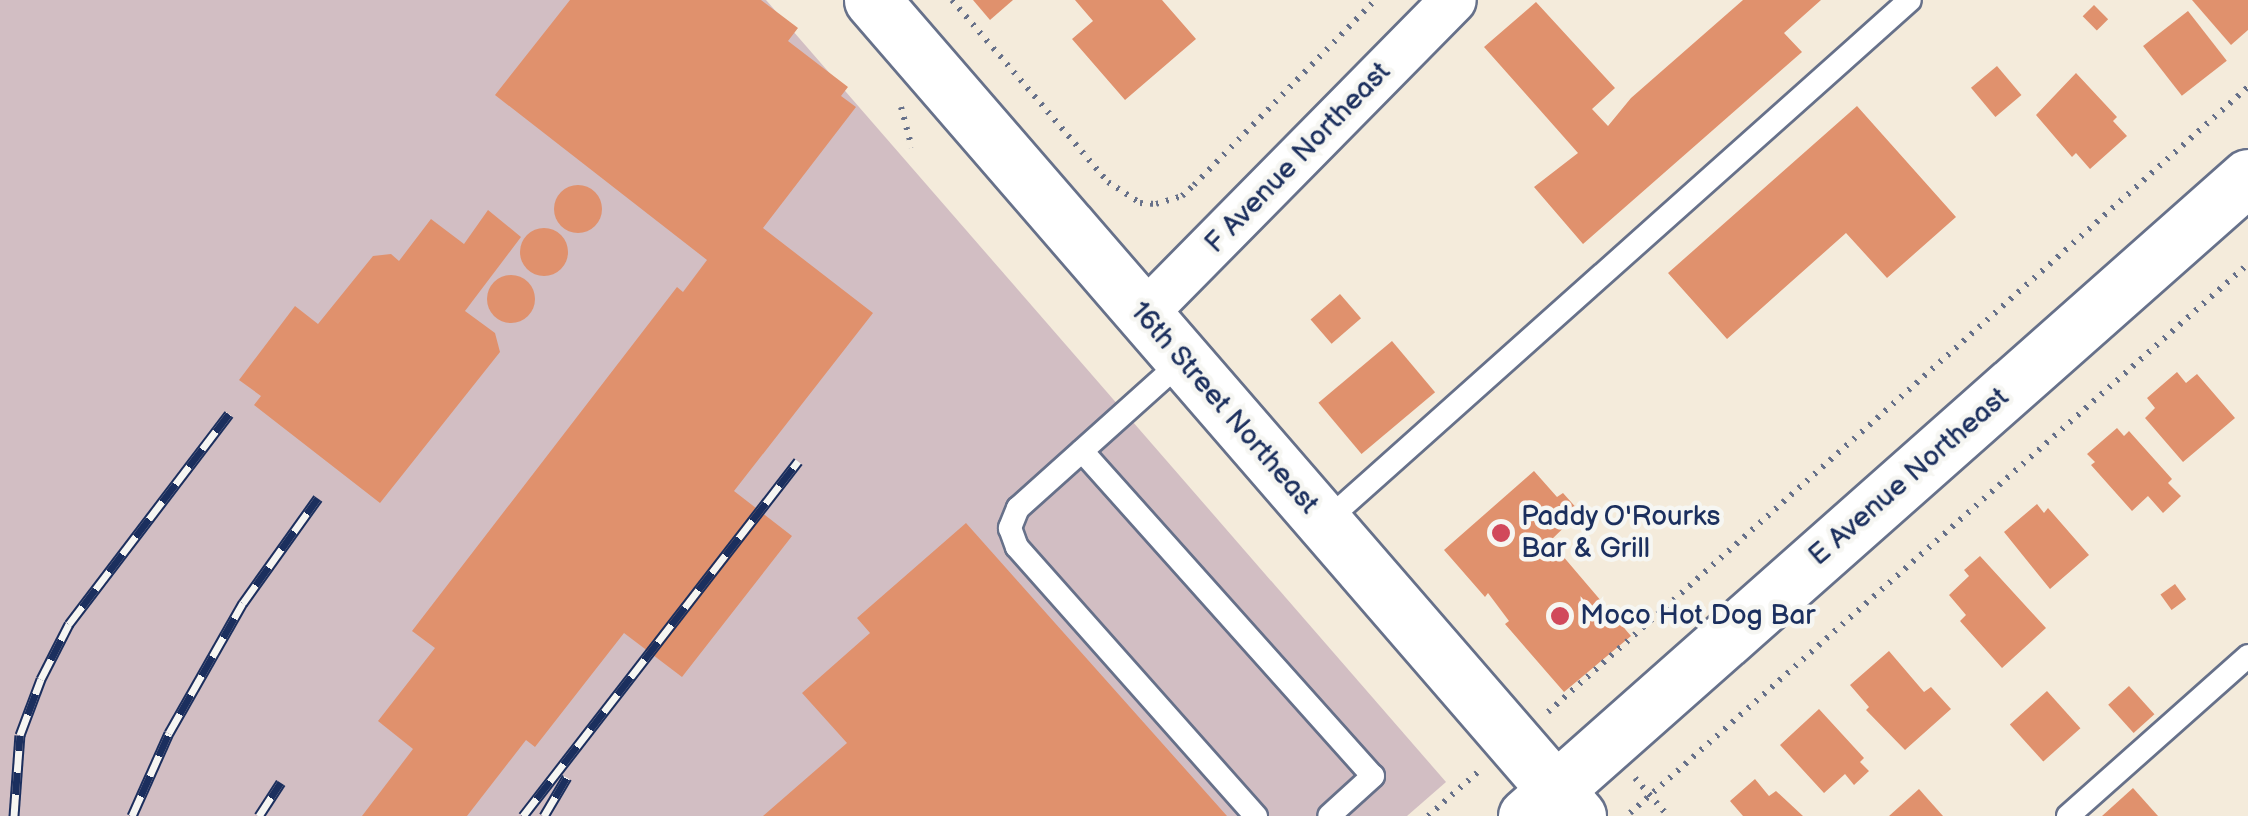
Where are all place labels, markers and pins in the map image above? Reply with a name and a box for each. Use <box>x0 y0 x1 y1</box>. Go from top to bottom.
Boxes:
place label: Paddy O'Rourks Bar & Grill <box>1521 500 1722 566</box>
marker: Paddy O'Rourks Bar & Grill <box>1490 522 1512 544</box>
place label: Moco Hot Dog Bar <box>1580 599 1815 633</box>
marker: Moco Hot Dog Bar <box>1549 605 1571 627</box>

